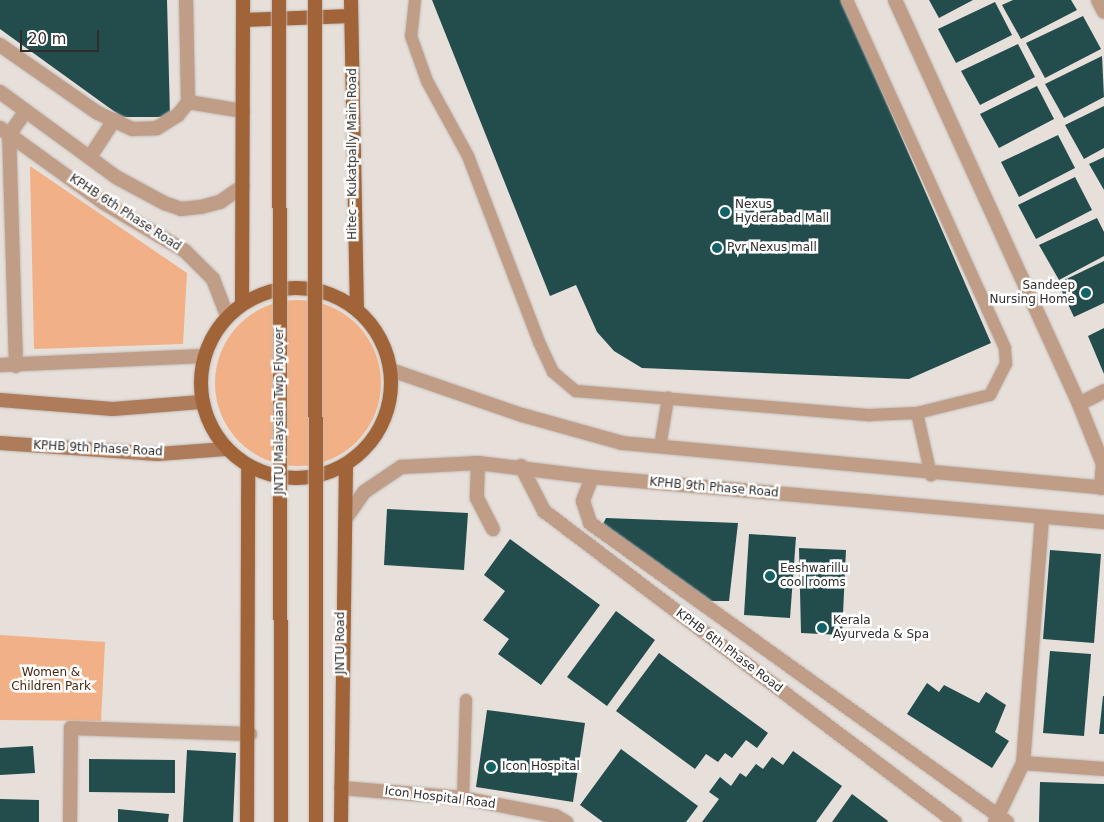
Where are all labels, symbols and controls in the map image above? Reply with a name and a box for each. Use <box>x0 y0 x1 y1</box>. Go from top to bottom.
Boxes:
scale bar <box>22 20 101 52</box>
text: 20 m <box>28 30 66 48</box>
street label: Hitec - Kukatpally Main Road <box>346 68 360 240</box>
street label: KPHB 6th Phase Road <box>67 172 183 254</box>
place label: Nexus Hyderabad Mall <box>735 198 829 226</box>
marker: Nexus Hyderabad Mall <box>719 206 731 218</box>
place label: Pvr Nexus mall <box>727 241 817 255</box>
marker: Pvr Nexus mall <box>711 242 723 254</box>
place label: Sandeep Nursing Home <box>989 279 1075 307</box>
marker: Sandeep Nursing Home <box>1079 286 1093 300</box>
street label: JNTU Malaysian Twp Flyover <box>273 328 287 494</box>
street label: KPHB 9th Phase Road <box>33 438 163 460</box>
street label: KPHB 9th Phase Road <box>649 475 779 501</box>
place label: Eeshwarillu cool rooms <box>780 562 849 590</box>
marker: Eeshwarillu cool rooms <box>764 570 776 582</box>
street label: KPHB 6th Phase Road <box>673 606 785 696</box>
street label: JNTU Road <box>334 612 348 674</box>
place label: Kerala Ayurveda & Spa <box>833 614 929 642</box>
marker: Kerala Ayurveda & Spa <box>815 621 829 635</box>
park label: Women & Children Park <box>11 666 91 694</box>
marker: Icon Hospital <box>484 760 498 774</box>
place label: Icon Hospital <box>502 760 580 774</box>
street label: Icon Hospital Road <box>384 784 496 812</box>

